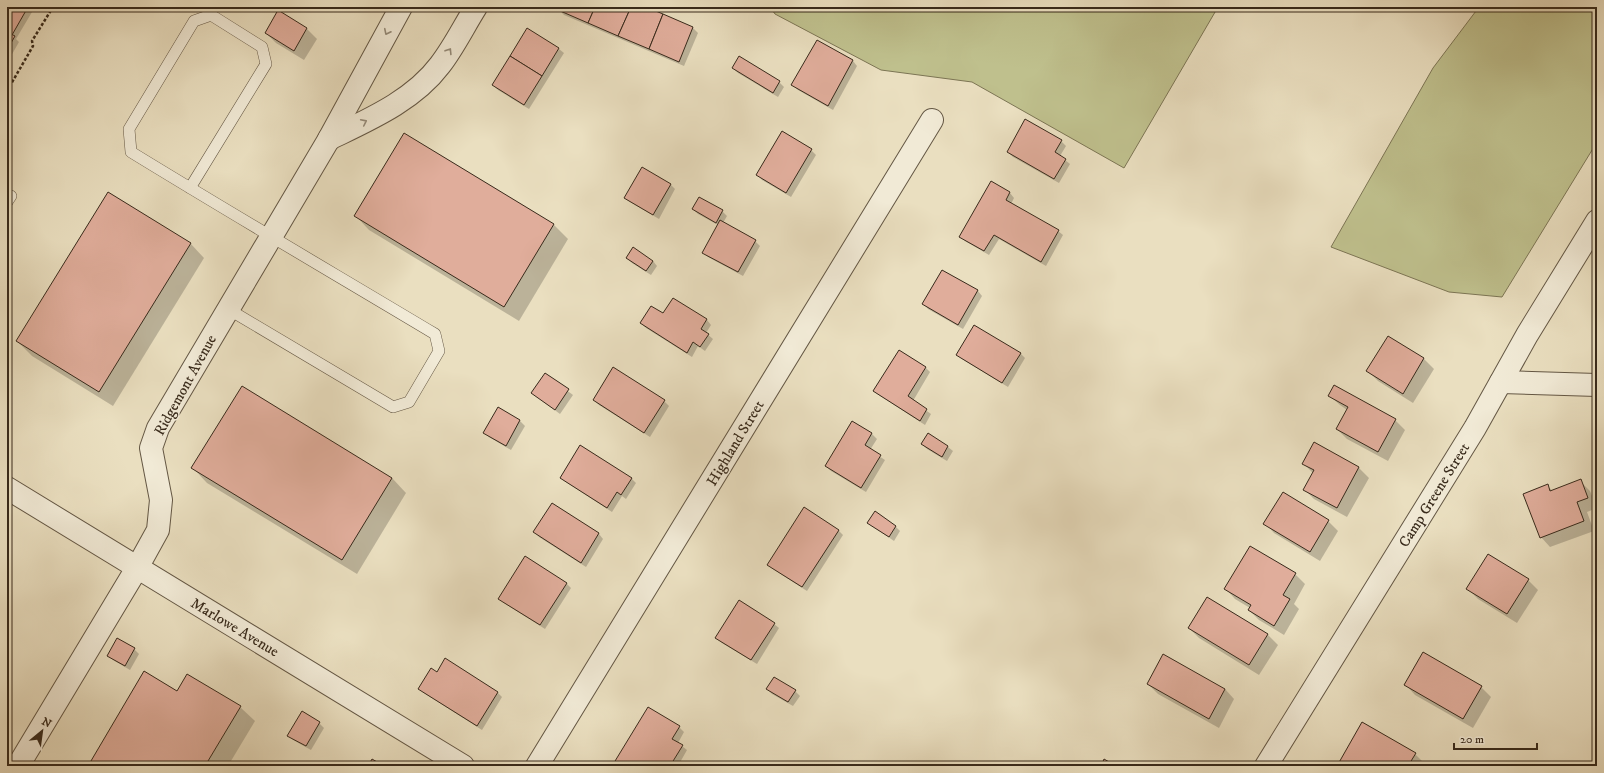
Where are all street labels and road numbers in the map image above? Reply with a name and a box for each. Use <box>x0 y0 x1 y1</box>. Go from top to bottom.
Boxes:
street label: Ridgemont Avenue <box>150 331 221 439</box>
street label: Highland Street <box>702 397 769 490</box>
street label: Camp Greene Street <box>1395 439 1474 551</box>
street label: Marlowe Avenue <box>187 594 282 661</box>

